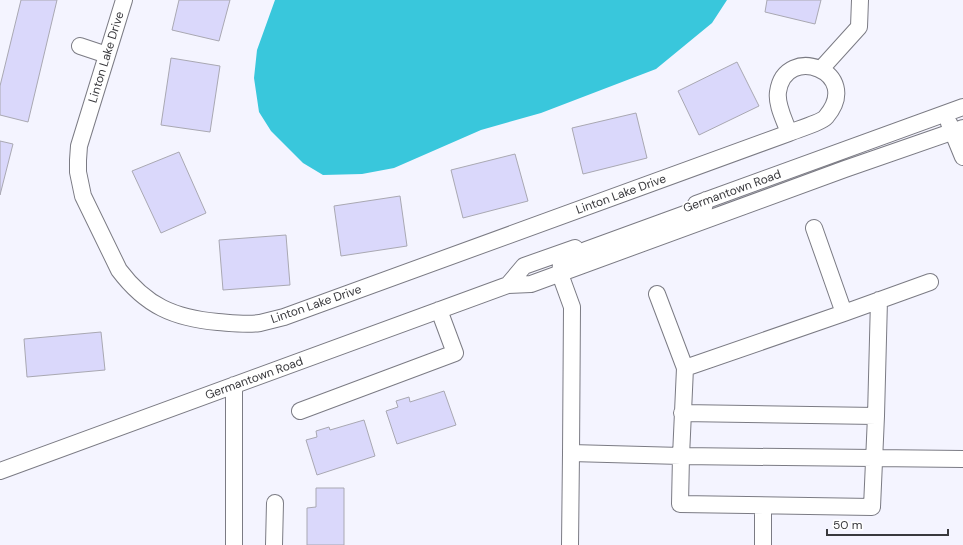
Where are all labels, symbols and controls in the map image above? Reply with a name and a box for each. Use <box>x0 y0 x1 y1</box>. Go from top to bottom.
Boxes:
street label: Linton Lake Drive <box>85 9 128 105</box>
street label: Germantown Road <box>681 166 783 216</box>
street label: Linton Lake Drive <box>574 170 668 218</box>
street label: Linton Lake Drive <box>269 281 364 327</box>
street label: Germantown Road <box>203 353 305 403</box>
scale bar <box>827 511 948 537</box>
text: 50 m <box>833 517 862 533</box>

